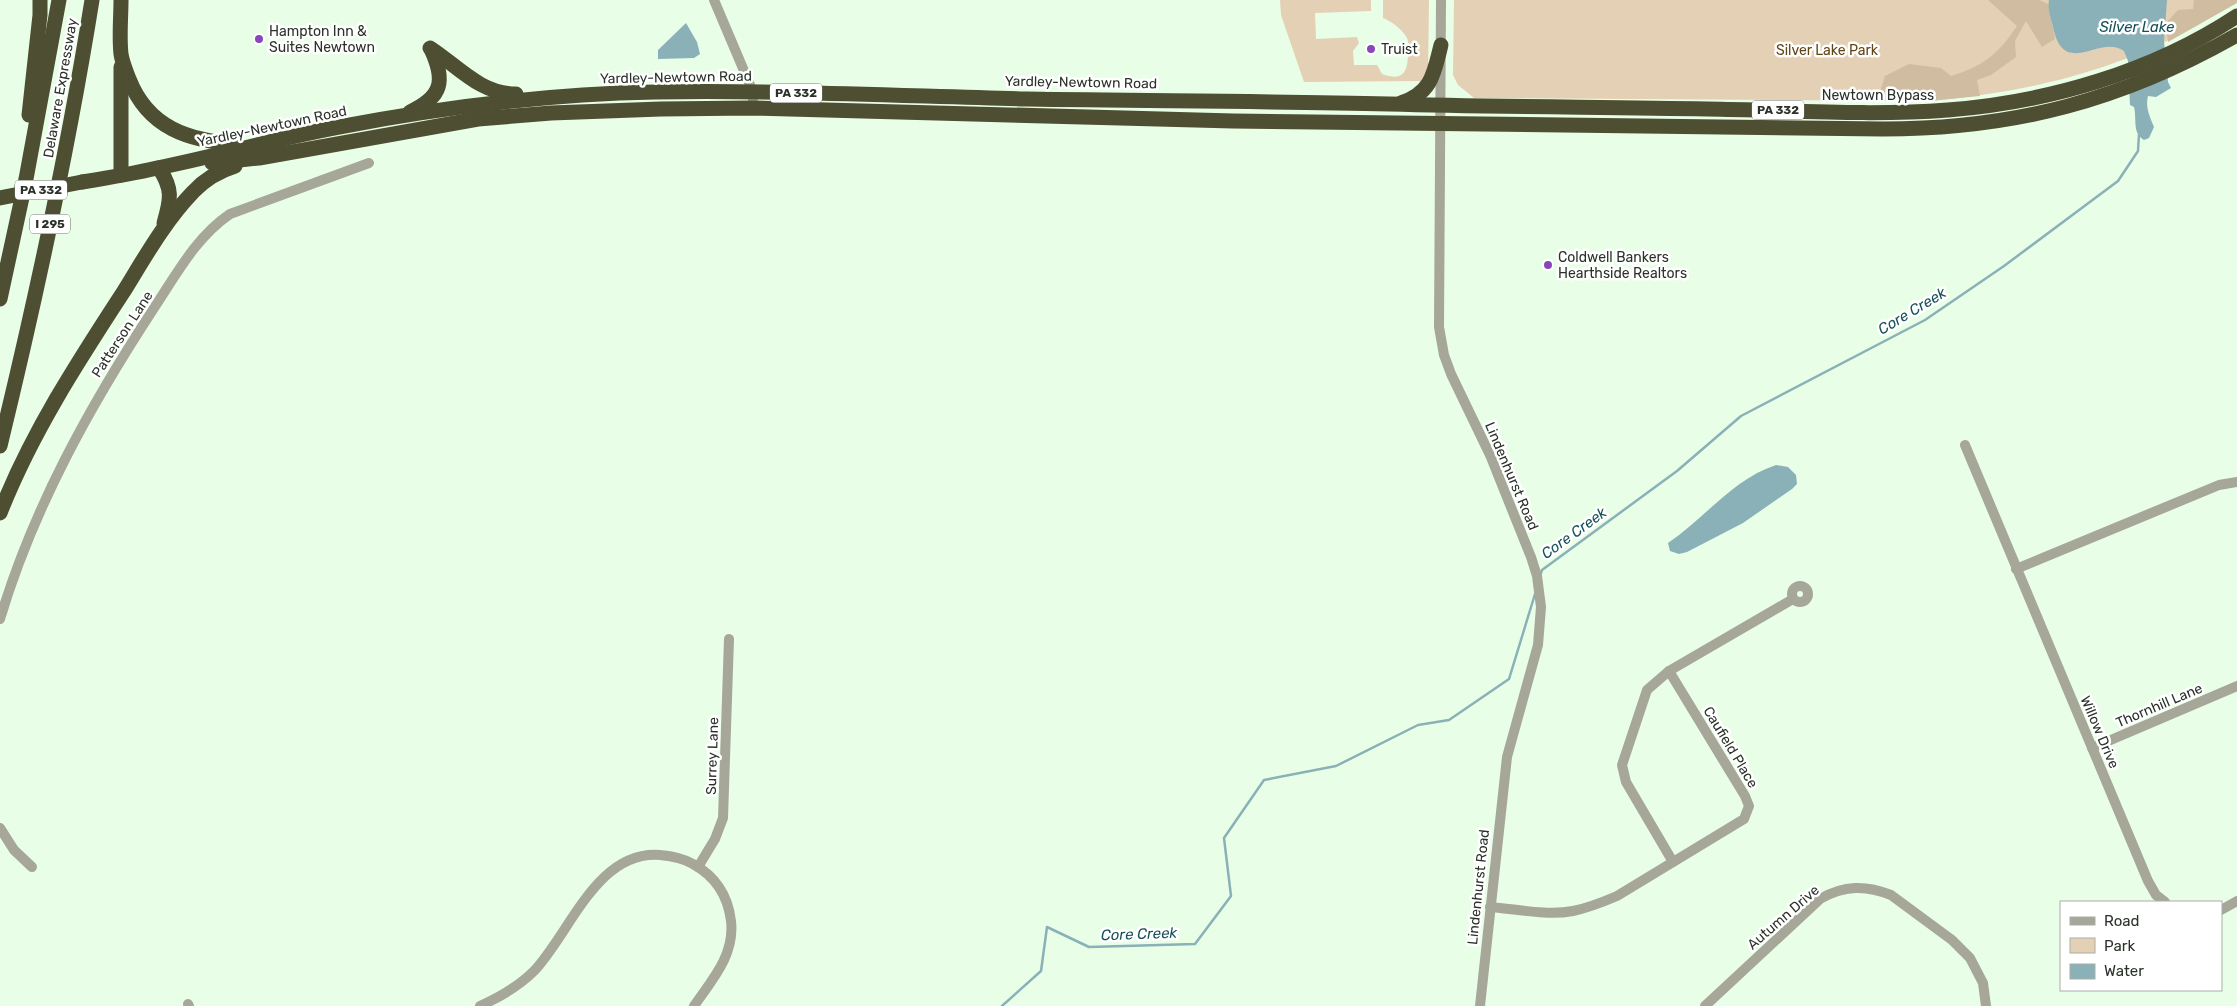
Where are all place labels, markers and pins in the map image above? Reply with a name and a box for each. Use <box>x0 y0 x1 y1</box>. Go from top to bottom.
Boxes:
place label: Hampton Inn & Suites Newtown <box>269 23 375 56</box>
marker: Hampton Inn & Suites Newtown <box>253 33 265 45</box>
place label: Truist <box>1381 41 1418 58</box>
marker: Truist <box>1365 43 1377 55</box>
place label: Coldwell Bankers Hearthside Realtors <box>1558 249 1687 282</box>
marker: Coldwell Bankers Hearthside Realtors <box>1542 259 1554 271</box>

